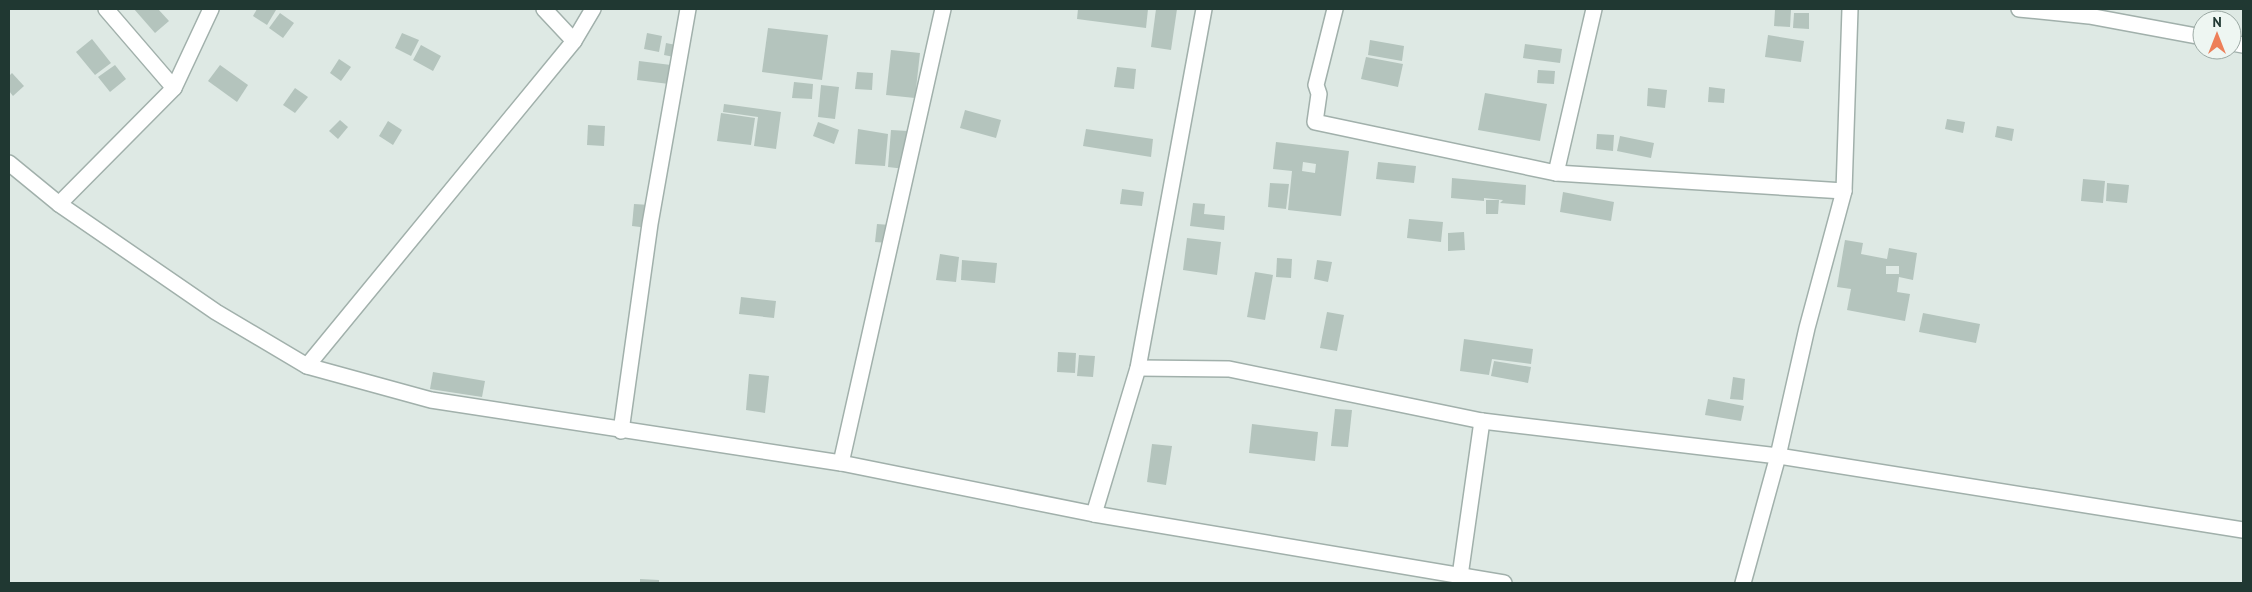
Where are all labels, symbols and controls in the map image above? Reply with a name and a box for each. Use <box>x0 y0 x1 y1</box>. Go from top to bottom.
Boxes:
north arrow <box>2192 10 2242 60</box>
text: N <box>2212 13 2222 31</box>

